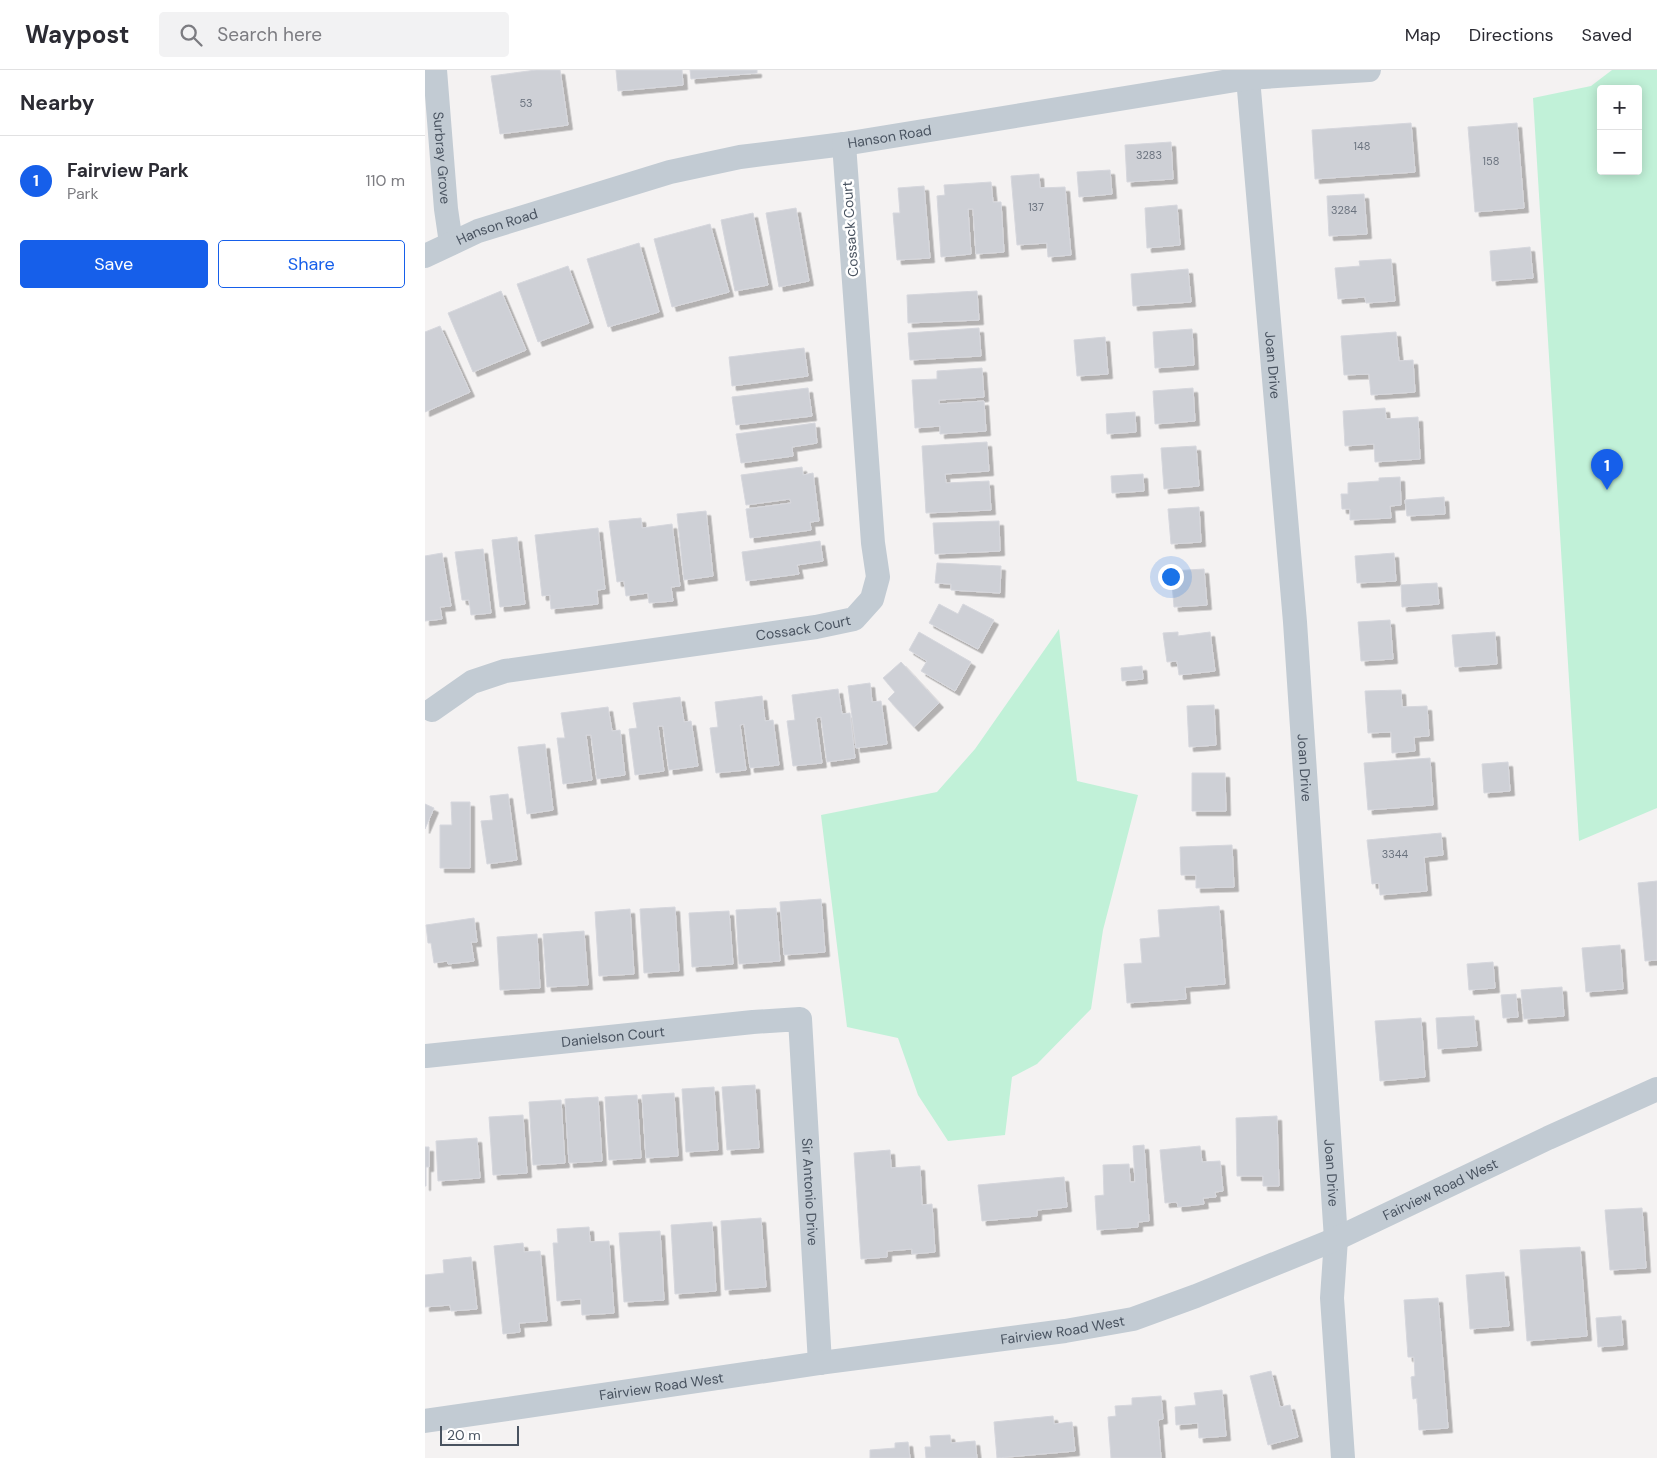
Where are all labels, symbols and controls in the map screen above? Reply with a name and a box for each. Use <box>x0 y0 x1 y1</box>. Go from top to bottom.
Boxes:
search box <box>159 12 509 57</box>
text: Waypost <box>25 19 129 50</box>
icon: search <box>177 21 205 49</box>
text: Search here <box>217 22 322 47</box>
text: Map <box>1405 23 1441 47</box>
text: Directions <box>1469 23 1554 47</box>
text: Saved <box>1582 23 1632 47</box>
map controls <box>1597 85 1642 175</box>
button: + <box>1597 85 1642 130</box>
text: Nearby <box>20 89 94 117</box>
house number: 53 <box>519 96 533 110</box>
street label: Surbray Grove <box>429 111 455 205</box>
street label: Hanson Road <box>846 121 933 152</box>
button: − <box>1597 130 1642 175</box>
house number: 148 <box>1354 139 1370 153</box>
house number: 3283 <box>1136 148 1162 162</box>
house number: 158 <box>1483 154 1499 168</box>
text: Fairview Park <box>67 158 189 183</box>
text: 1 <box>33 170 39 191</box>
text: 110 m <box>366 170 405 191</box>
street label: Cossack Court <box>838 181 862 277</box>
text: Park <box>67 183 99 204</box>
house number: 137 <box>1028 200 1044 214</box>
house number: 3284 <box>1331 203 1357 217</box>
street label: Hanson Road <box>453 204 540 249</box>
button: Save <box>20 240 208 288</box>
button: Share <box>218 240 405 288</box>
street label: Joan Drive <box>1261 330 1285 400</box>
pin: 1 <box>1591 449 1623 490</box>
your location <box>1158 564 1184 590</box>
street label: Cossack Court <box>755 611 852 644</box>
street label: Joan Drive <box>1293 733 1316 802</box>
house number: 3344 <box>1382 847 1408 861</box>
street label: Danielson Court <box>560 1022 666 1051</box>
street label: Sir Antonio Drive <box>798 1137 822 1246</box>
street label: Joan Drive <box>1320 1138 1343 1207</box>
street label: Fairview Road West <box>1380 1154 1501 1224</box>
street label: Fairview Road West <box>999 1312 1126 1348</box>
street label: Fairview Road West <box>598 1368 725 1404</box>
scale bar <box>440 1423 519 1446</box>
text: 20 m <box>447 1426 481 1444</box>

